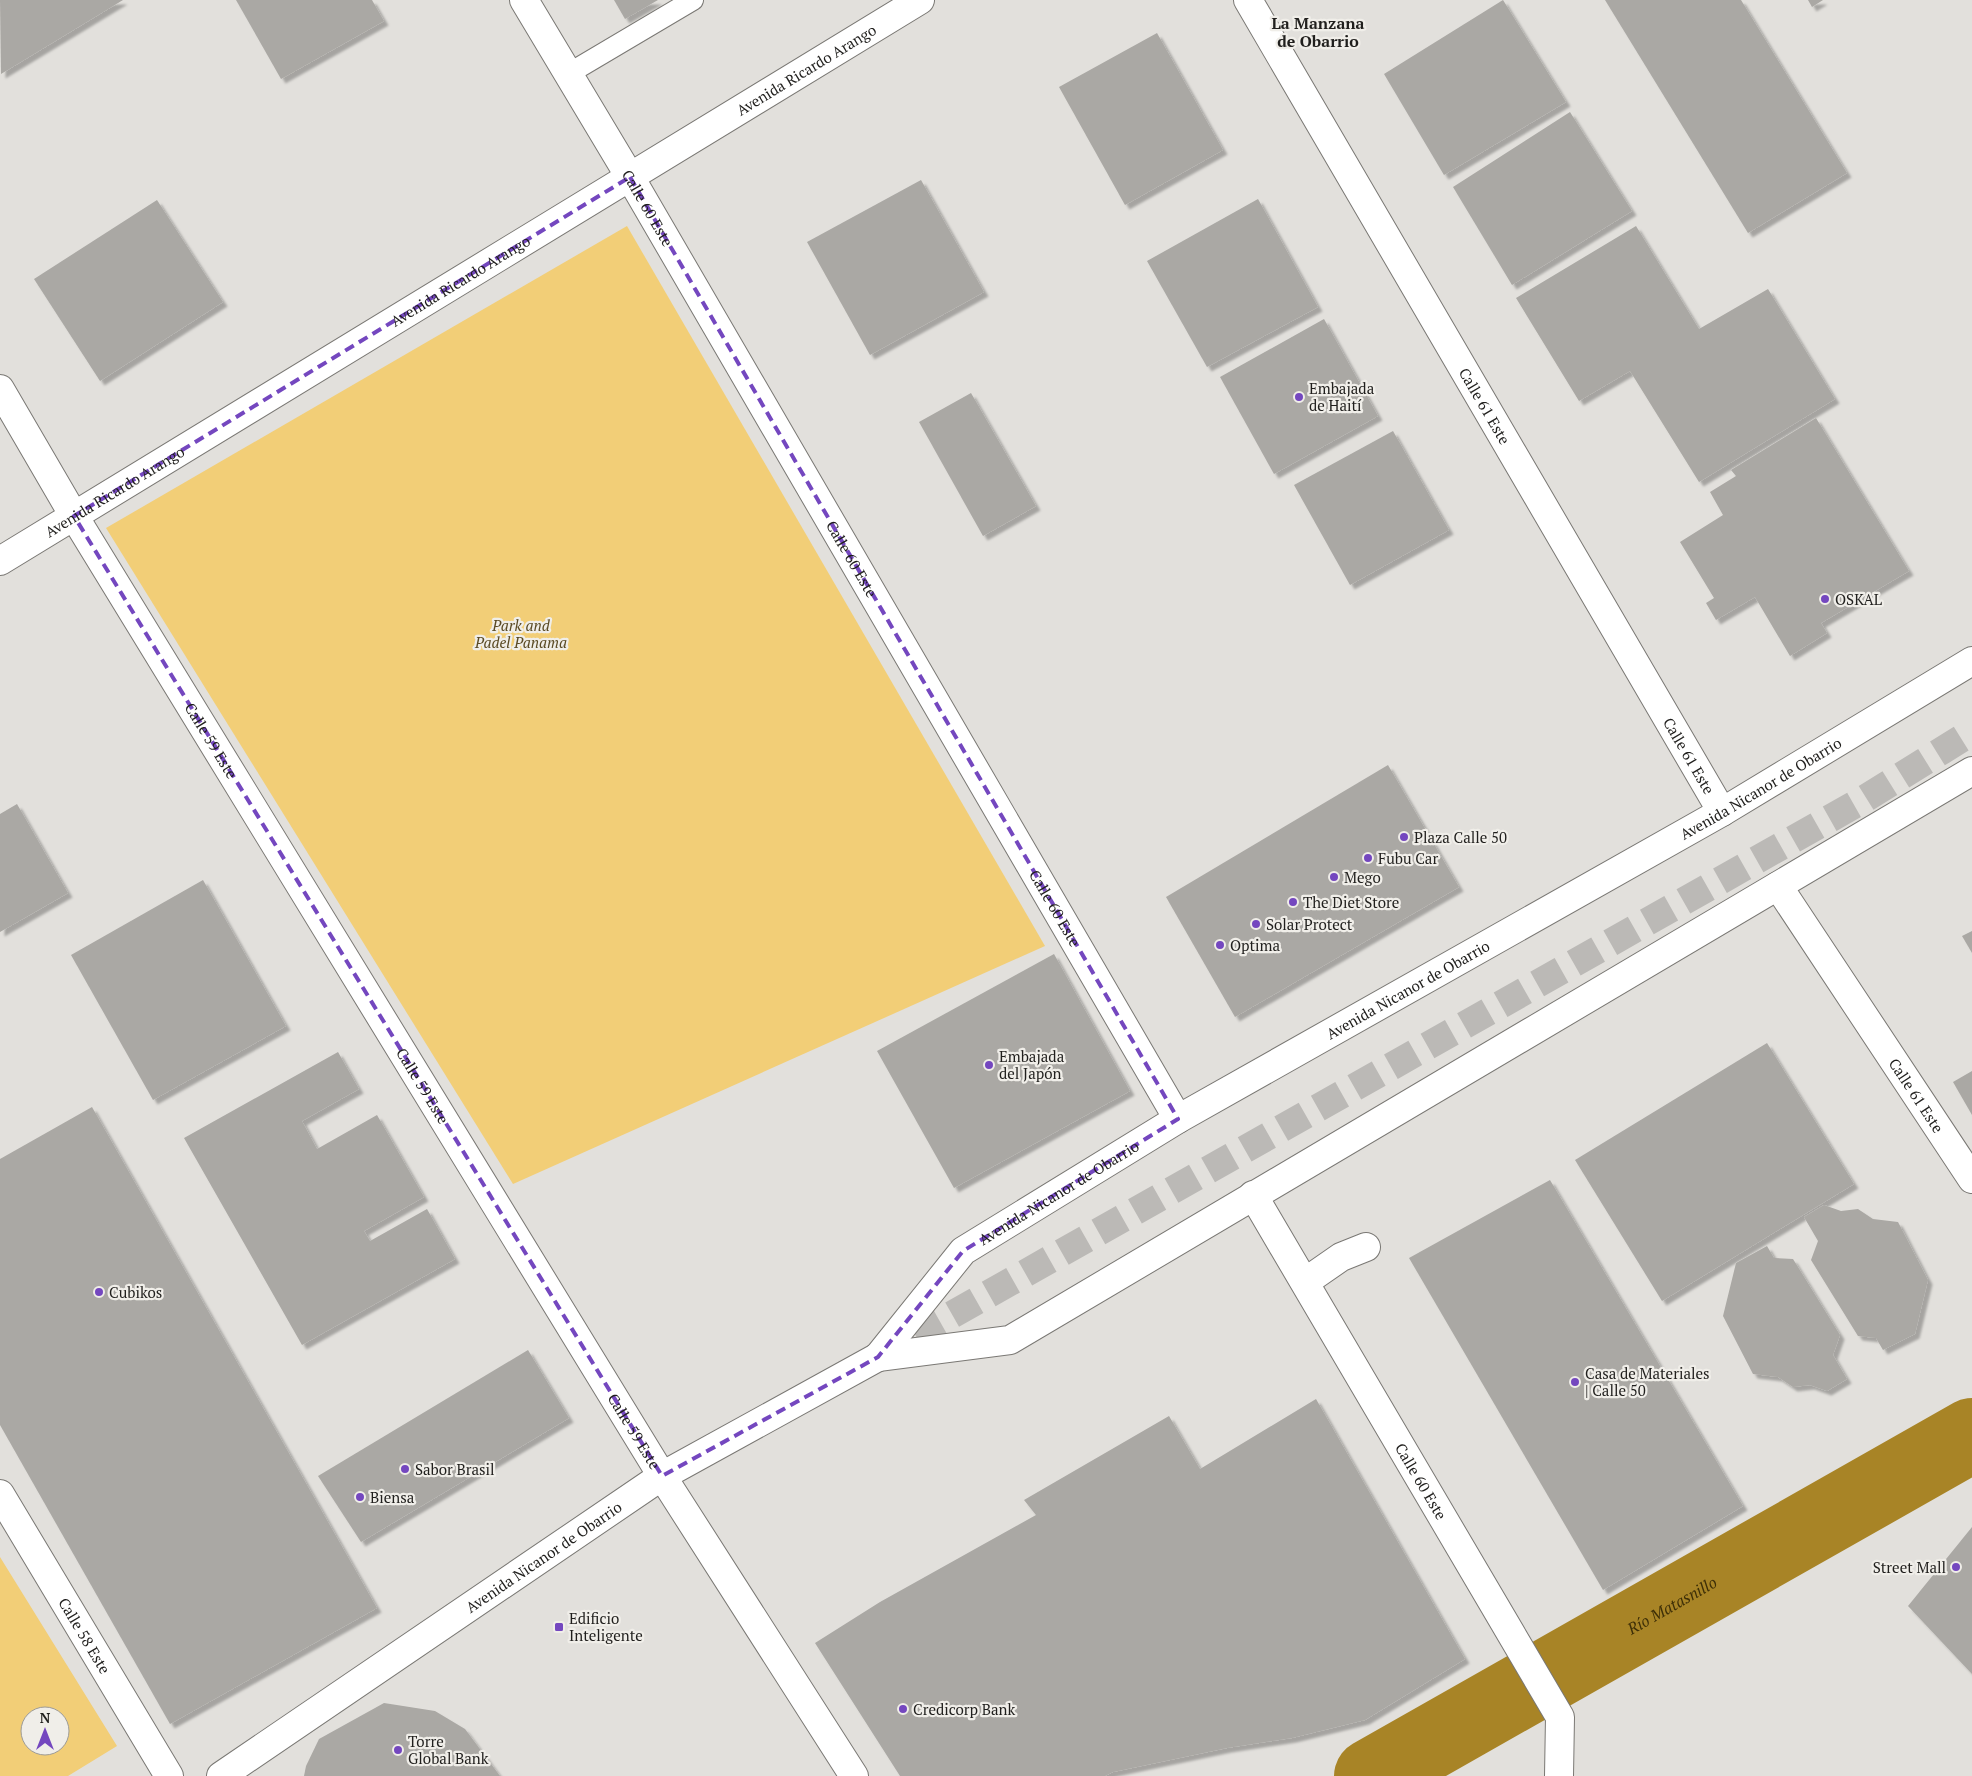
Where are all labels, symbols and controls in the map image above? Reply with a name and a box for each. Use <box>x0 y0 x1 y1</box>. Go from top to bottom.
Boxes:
district label: La Manzana de Obarrio <box>1271 12 1365 52</box>
street label: Avenida Ricardo Arango <box>732 19 880 120</box>
street label: Calle 60 Este <box>618 166 678 250</box>
street label: Avenida Ricardo Arango <box>387 230 534 331</box>
street label: Calle 61 Este <box>1455 364 1515 448</box>
place label: Embajada de Haití <box>1309 378 1375 415</box>
marker: Embajada de Haití <box>1293 391 1305 403</box>
street label: Avenida Ricardo Arango <box>41 441 188 541</box>
street label: Calle 60 Este <box>822 517 882 601</box>
place label: OSKAL <box>1835 589 1882 609</box>
marker: OSKAL <box>1819 593 1831 605</box>
park label: Park and Padel Panama <box>474 615 567 652</box>
street label: Calle 59 Este <box>181 699 242 782</box>
street label: Calle 61 Este <box>1659 714 1719 798</box>
street label: Avenida Nicanor de Obarrio <box>1676 732 1845 844</box>
place label: Plaza Calle 50 <box>1414 827 1507 847</box>
marker: Plaza Calle 50 <box>1398 831 1410 843</box>
place label: Fubu Car <box>1378 848 1438 868</box>
marker: Fubu Car <box>1362 852 1374 864</box>
street label: Calle 60 Este <box>1025 866 1085 950</box>
place label: Mego <box>1344 867 1381 887</box>
marker: Mego <box>1328 871 1340 883</box>
place label: The Diet Store <box>1303 892 1399 912</box>
marker: The Diet Store <box>1287 896 1299 908</box>
place label: Solar Protect <box>1266 914 1353 934</box>
marker: Solar Protect <box>1250 918 1262 930</box>
place label: Optima <box>1230 935 1280 955</box>
street label: Avenida Nicanor de Obarrio <box>1323 935 1493 1043</box>
marker: Optima <box>1214 939 1226 951</box>
street label: Calle 59 Este <box>392 1044 454 1127</box>
place label: Embajada del Japón <box>999 1046 1065 1083</box>
street label: Calle 61 Este <box>1885 1054 1949 1136</box>
marker: Embajada del Japón <box>983 1059 995 1071</box>
street label: Avenida Nicanor de Obarrio <box>975 1136 1142 1249</box>
place label: Cubikos <box>109 1282 162 1302</box>
marker: Cubikos <box>93 1286 105 1298</box>
place label: Casa de Materiales | Calle 50 <box>1585 1363 1710 1400</box>
marker: Casa de Materiales | Calle 50 <box>1569 1376 1581 1388</box>
street label: Calle 59 Este <box>604 1389 665 1473</box>
street label: Calle 60 Este <box>1391 1439 1452 1523</box>
place label: Sabor Brasil <box>415 1459 495 1479</box>
marker: Sabor Brasil <box>399 1463 411 1475</box>
place label: Biensa <box>370 1487 415 1507</box>
marker: Biensa <box>354 1491 366 1503</box>
street label: Avenida Nicanor de Obarrio <box>462 1496 625 1617</box>
place label: Street Mall <box>1873 1557 1946 1577</box>
marker: Street Mall <box>1950 1561 1962 1573</box>
water label: Río Matasnillo <box>1622 1571 1721 1640</box>
street label: Calle 58 Este <box>54 1594 115 1677</box>
place label: Edificio Inteligente <box>569 1608 643 1645</box>
marker: Edificio Inteligente <box>553 1621 565 1633</box>
place label: Credicorp Bank <box>913 1699 1015 1719</box>
marker: Credicorp Bank <box>897 1703 909 1715</box>
north arrow <box>20 1706 70 1756</box>
text: N <box>40 1708 51 1727</box>
place label: Torre Global Bank <box>408 1731 489 1768</box>
marker: Torre Global Bank <box>392 1744 404 1756</box>

